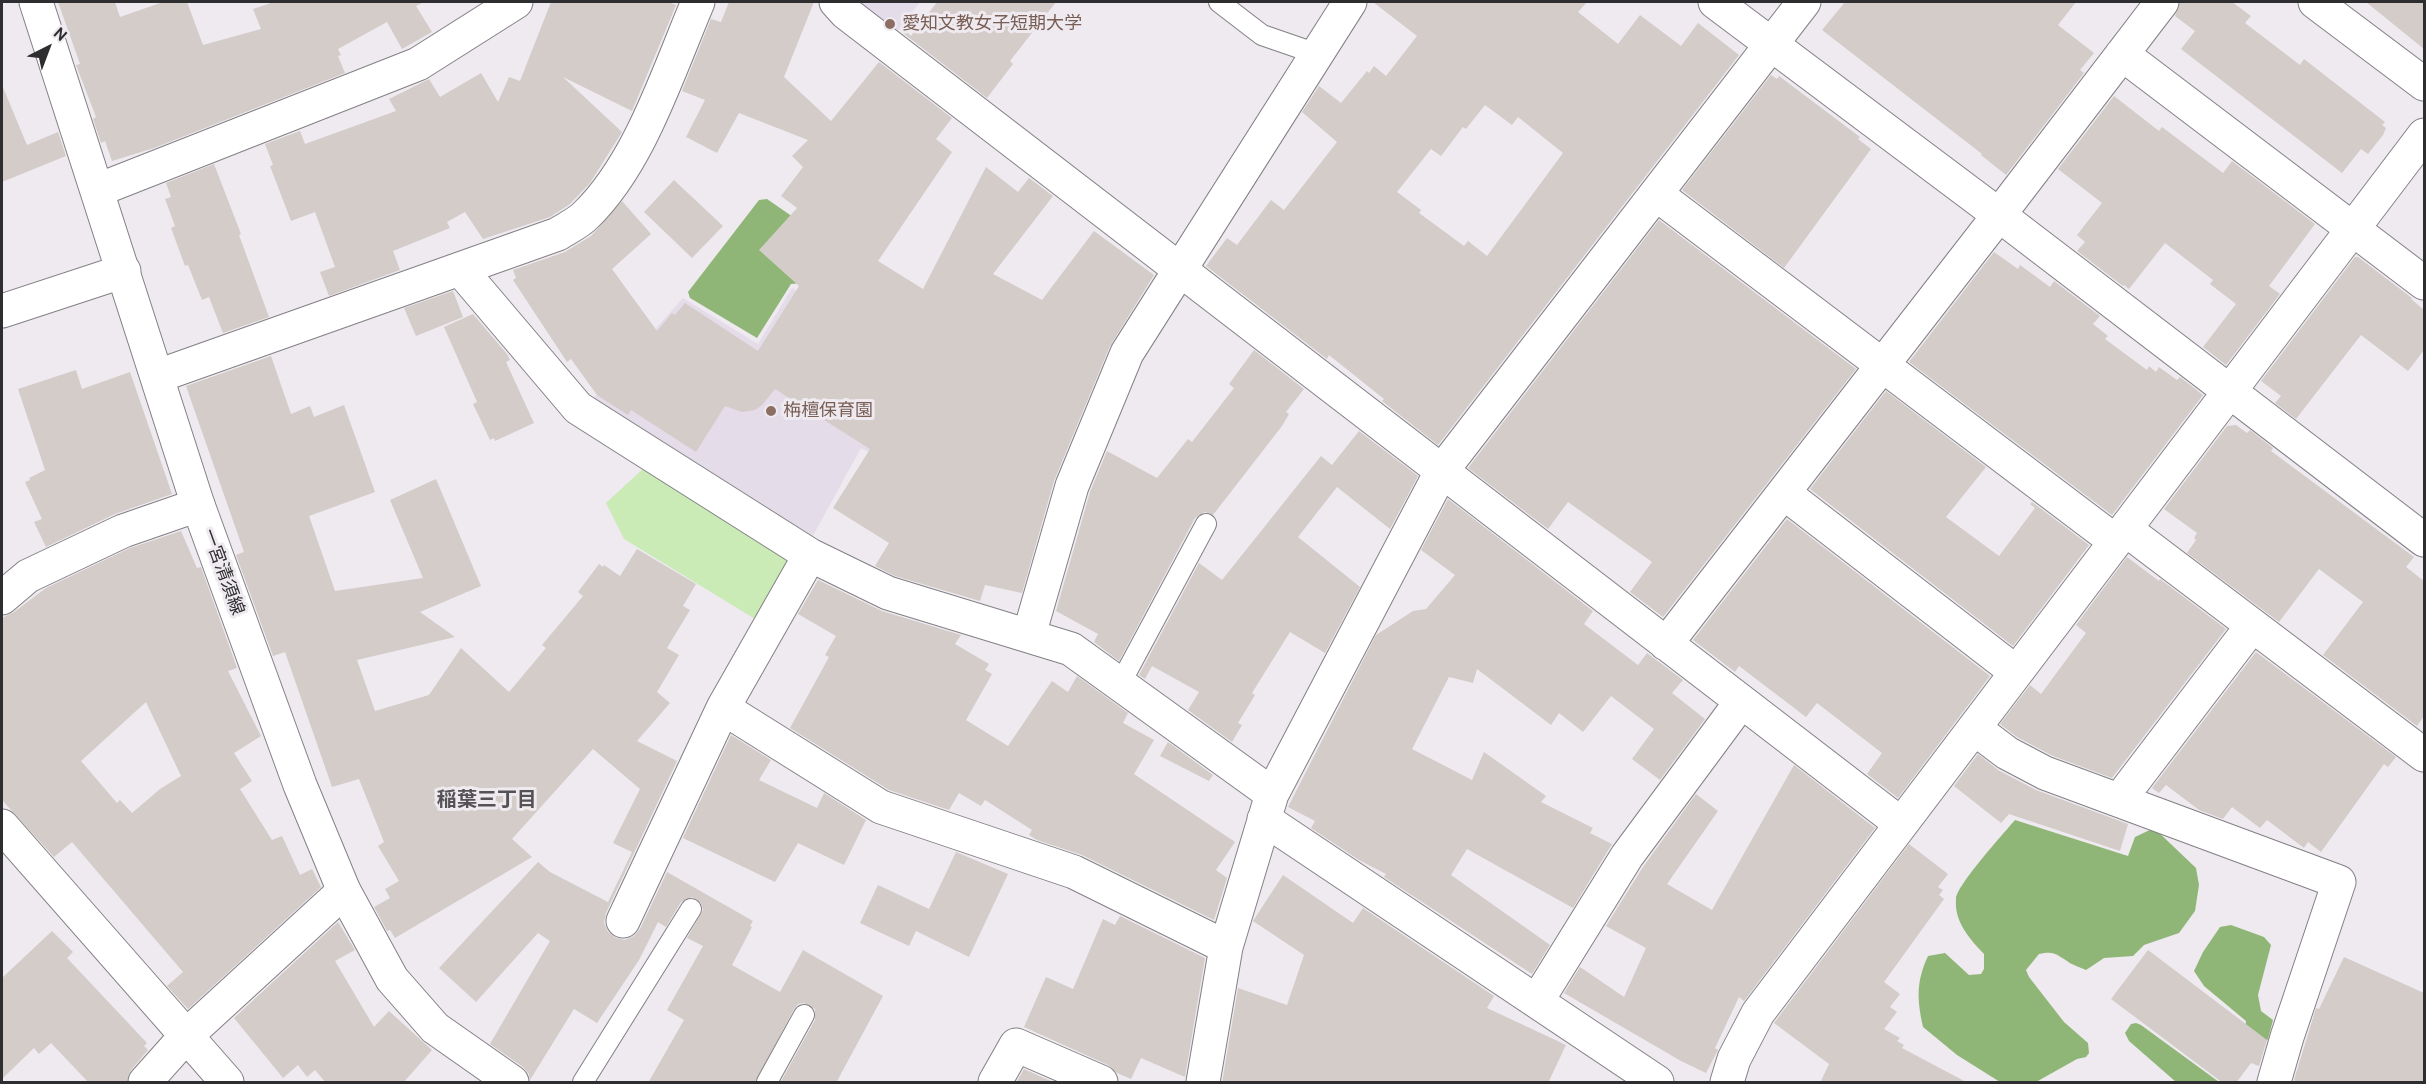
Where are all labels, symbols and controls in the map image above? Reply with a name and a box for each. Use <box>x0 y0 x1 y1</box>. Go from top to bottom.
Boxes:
place label: 愛知文教女子短期大学 <box>902 13 1082 35</box>
marker: 愛知文教女子短期大学 <box>883 17 897 31</box>
north arrow <box>18 18 78 78</box>
text: N <box>50 23 71 45</box>
place label: 栴檀保育園 <box>783 400 873 422</box>
marker: 栴檀保育園 <box>764 404 778 418</box>
street label: 一宮清須線 <box>197 526 249 618</box>
district label: 稲葉三丁目 <box>437 788 537 812</box>

